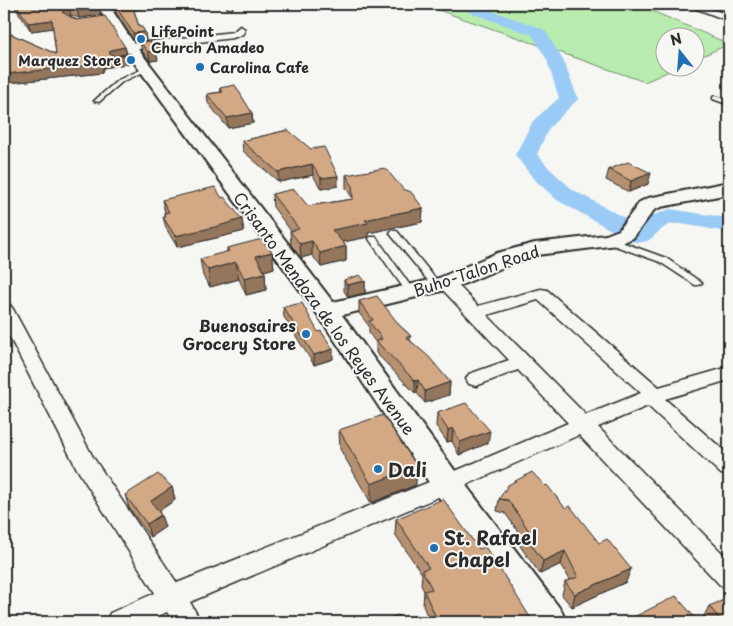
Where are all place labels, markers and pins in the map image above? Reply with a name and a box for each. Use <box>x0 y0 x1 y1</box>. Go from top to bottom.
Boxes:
place label: LifePoint Church Amadeo <box>151 21 264 58</box>
marker: LifePoint Church Amadeo <box>135 33 147 45</box>
place label: Marquez Store <box>18 50 121 71</box>
marker: Marquez Store <box>125 54 137 66</box>
place label: Carolina Cafe <box>210 57 309 78</box>
marker: Carolina Cafe <box>194 61 206 73</box>
place label: Buenosaires Grocery Store <box>183 313 296 355</box>
marker: Buenosaires Grocery Store <box>300 328 312 340</box>
place label: Dali <box>388 455 427 483</box>
marker: Dali <box>372 463 384 475</box>
place label: St. Rafael Chapel <box>444 523 537 573</box>
marker: St. Rafael Chapel <box>428 542 440 554</box>

